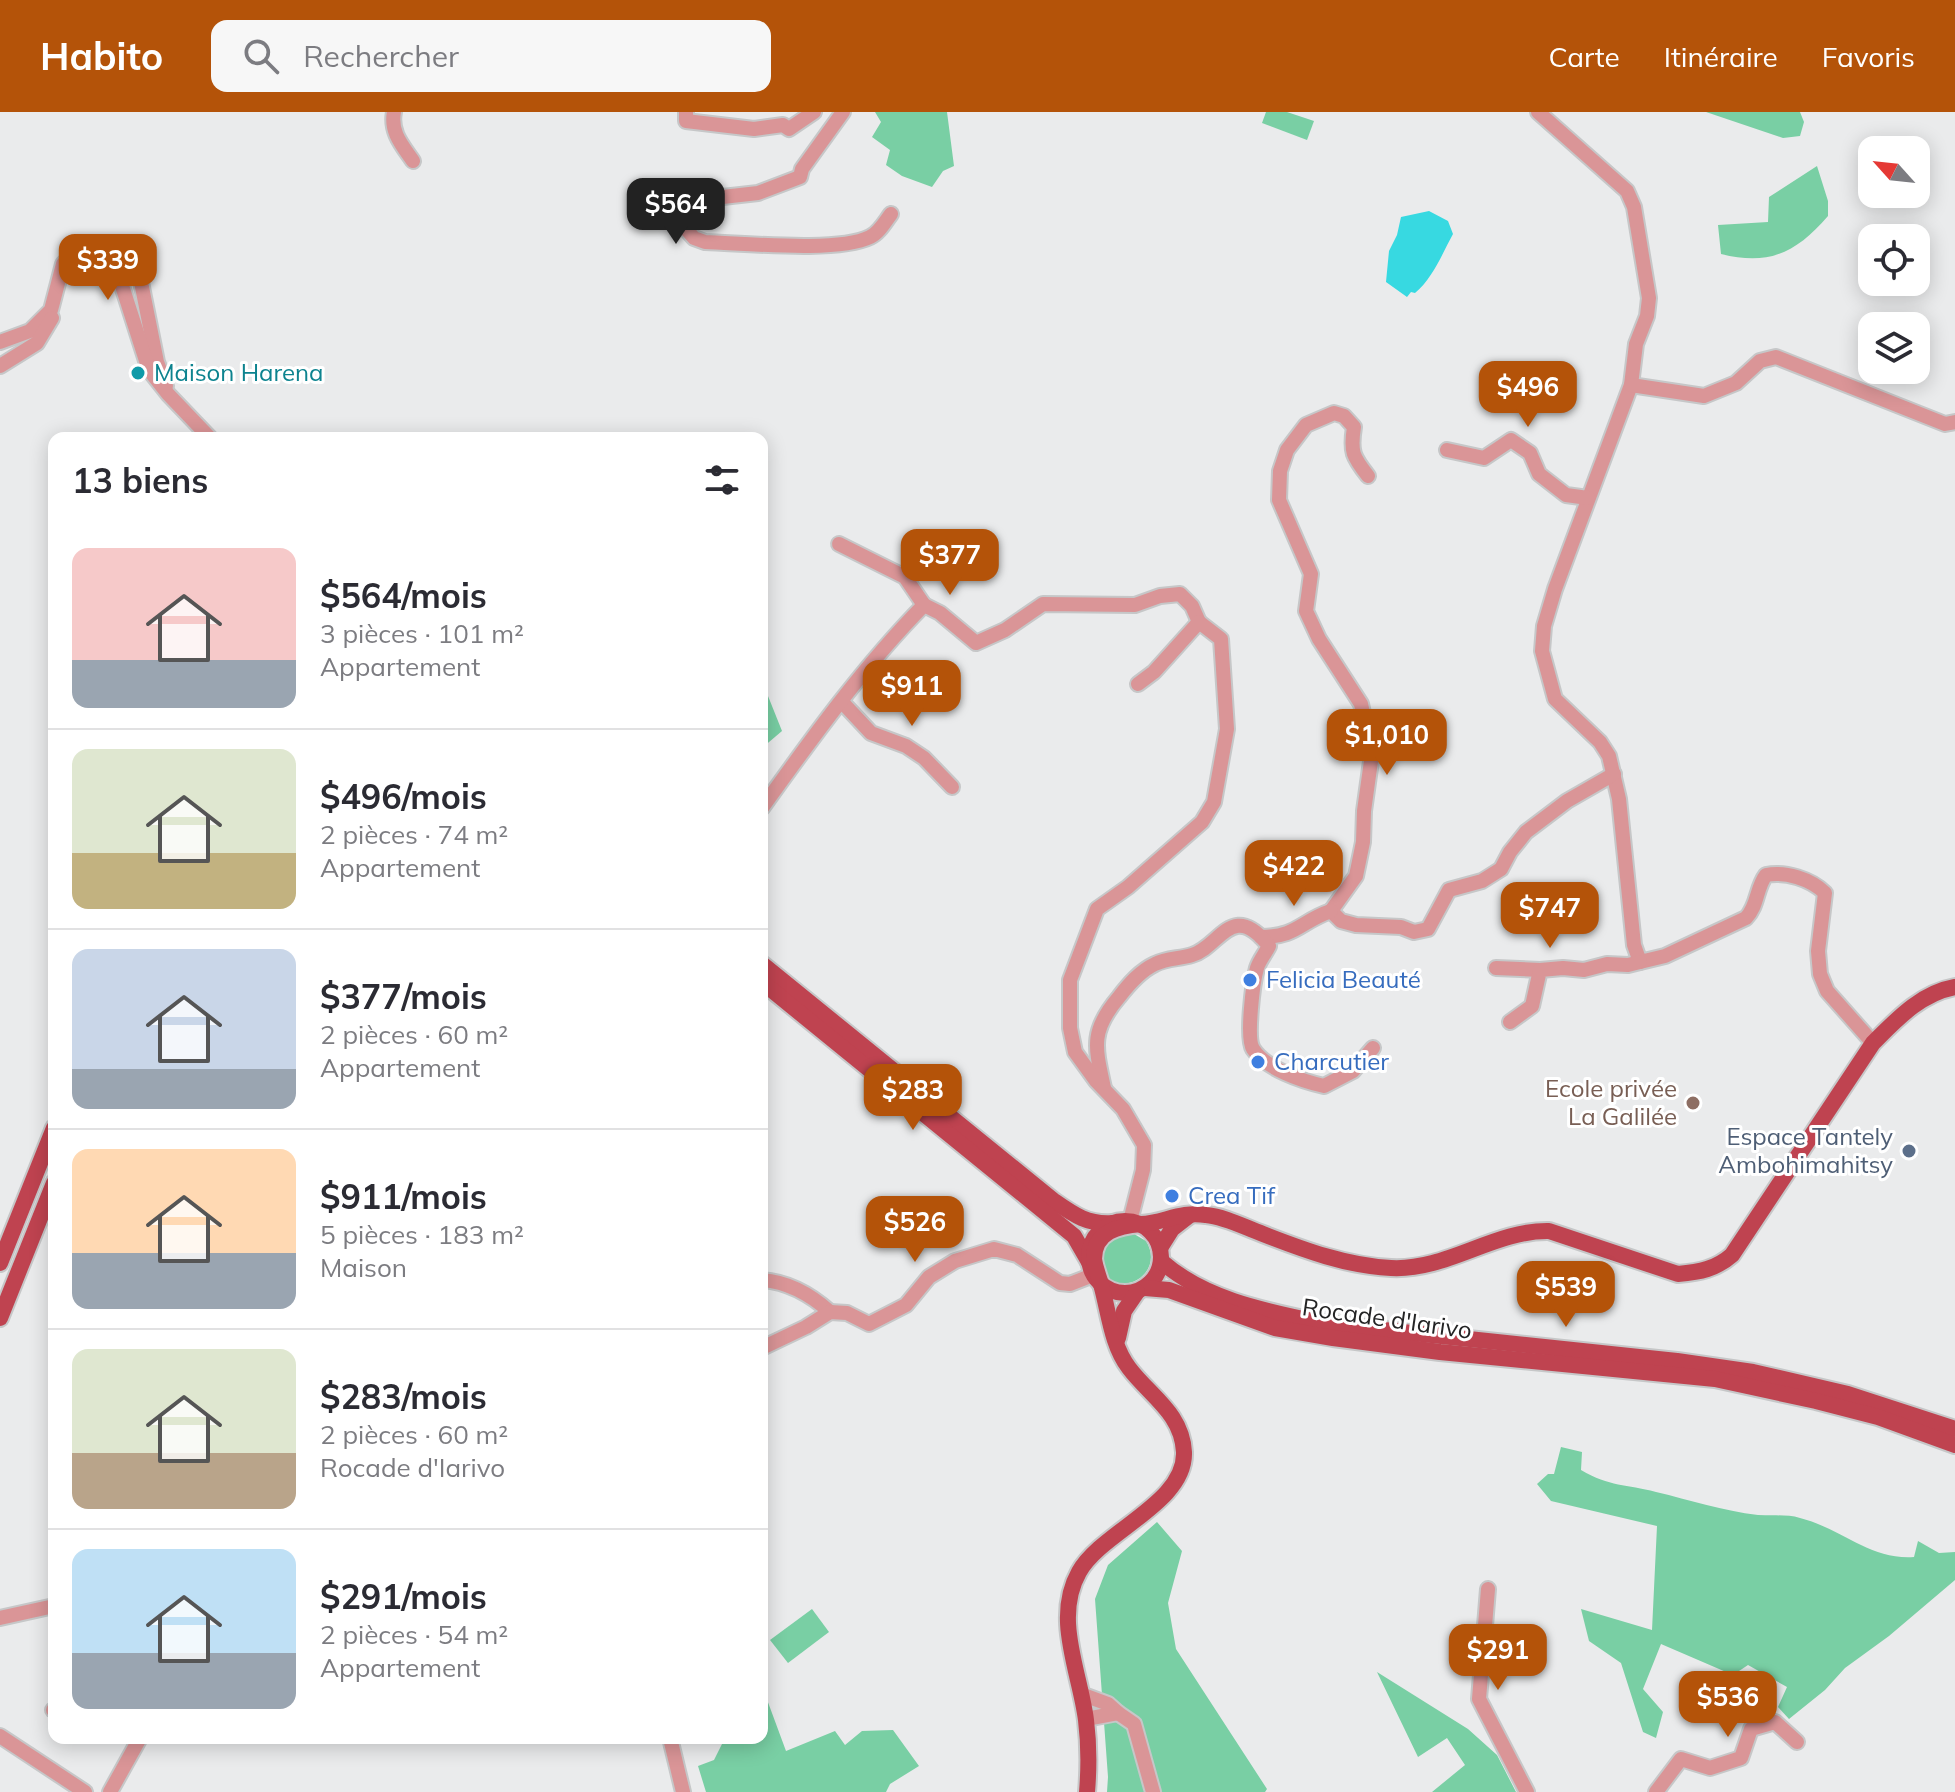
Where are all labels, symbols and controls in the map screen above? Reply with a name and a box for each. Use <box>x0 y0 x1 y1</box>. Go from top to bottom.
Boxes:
search box <box>211 20 771 92</box>
text: Habito <box>40 32 163 80</box>
icon: search <box>239 34 283 78</box>
text: Rechercher <box>303 37 459 75</box>
text: Carte <box>1548 39 1620 74</box>
text: Itinéraire <box>1664 39 1778 74</box>
text: Favoris <box>1822 39 1915 74</box>
north arrow <box>1858 136 1930 208</box>
map controls <box>1858 136 1930 384</box>
pin: $564 <box>629 178 723 246</box>
text: $564 <box>645 187 707 220</box>
button: locate <box>1858 224 1930 296</box>
pin: $339 <box>61 234 155 302</box>
text: $339 <box>77 243 139 276</box>
button: layers <box>1858 312 1930 384</box>
place label: Maison Harena <box>154 357 324 387</box>
pin: $496 <box>1481 361 1575 429</box>
marker: Maison Harena <box>129 364 147 382</box>
text: $496 <box>1497 370 1559 403</box>
icon: filters <box>700 458 744 502</box>
text: 13 biens <box>72 459 208 502</box>
pin: $377 <box>903 529 997 597</box>
text: $377 <box>919 538 981 571</box>
text: $564/mois <box>320 574 487 617</box>
icon: home <box>136 580 232 676</box>
text: 3 pièces · 101 m² <box>320 617 524 650</box>
text: Appartement <box>320 650 480 683</box>
pin: $911 <box>865 660 959 728</box>
text: $911 <box>881 669 943 702</box>
pin: $1,010 <box>1322 709 1452 777</box>
text: $1,010 <box>1345 718 1429 751</box>
text: $496/mois <box>320 775 487 818</box>
icon: home <box>136 781 232 877</box>
text: 2 pièces · 74 m² <box>320 818 508 851</box>
pin: $422 <box>1247 840 1341 908</box>
text: $422 <box>1263 849 1325 882</box>
text: Appartement <box>320 851 480 884</box>
pin: $747 <box>1503 882 1597 950</box>
text: $747 <box>1519 891 1581 924</box>
place label: Felicia Beauté <box>1266 964 1421 994</box>
marker: Felicia Beauté <box>1241 971 1259 989</box>
text: $377/mois <box>320 975 487 1018</box>
icon: home <box>136 981 232 1077</box>
text: 2 pièces · 60 m² <box>320 1018 508 1051</box>
place label: Charcutier <box>1274 1046 1389 1076</box>
text: Appartement <box>320 1051 480 1084</box>
marker: Charcutier <box>1249 1053 1267 1071</box>
pin: $283 <box>866 1064 960 1132</box>
text: $283 <box>882 1073 944 1106</box>
place label: Ecole privée La Galilée <box>1545 1073 1677 1131</box>
marker: Ecole privée La Galilée <box>1684 1094 1702 1112</box>
place label: Espace Tantely Ambohimahitsy <box>1718 1121 1893 1179</box>
marker: Espace Tantely Ambohimahitsy <box>1900 1142 1918 1160</box>
text: $911/mois <box>320 1175 487 1218</box>
place label: Crea Tif <box>1188 1180 1276 1210</box>
icon: home <box>136 1181 232 1277</box>
marker: Crea Tif <box>1163 1187 1181 1205</box>
pin: $526 <box>868 1196 962 1264</box>
text: $526 <box>884 1205 946 1238</box>
text: 5 pièces · 183 m² <box>320 1218 524 1251</box>
text: Maison <box>320 1251 407 1284</box>
pin: $539 <box>1519 1261 1613 1329</box>
text: $539 <box>1535 1270 1597 1303</box>
street label: Rocade d'Iarivo <box>1300 1291 1474 1345</box>
text: $283/mois <box>320 1375 487 1418</box>
icon: home <box>136 1381 232 1477</box>
text: 2 pièces · 60 m² <box>320 1418 508 1451</box>
text: Rocade d'Iarivo <box>320 1451 505 1484</box>
text: $291/mois <box>320 1575 487 1618</box>
icon: home <box>136 1581 232 1677</box>
text: 2 pièces · 54 m² <box>320 1618 508 1651</box>
pin: $291 <box>1451 1624 1545 1692</box>
text: $291 <box>1467 1633 1529 1666</box>
text: Appartement <box>320 1651 480 1684</box>
pin: $536 <box>1681 1671 1775 1739</box>
text: $536 <box>1697 1680 1759 1713</box>

